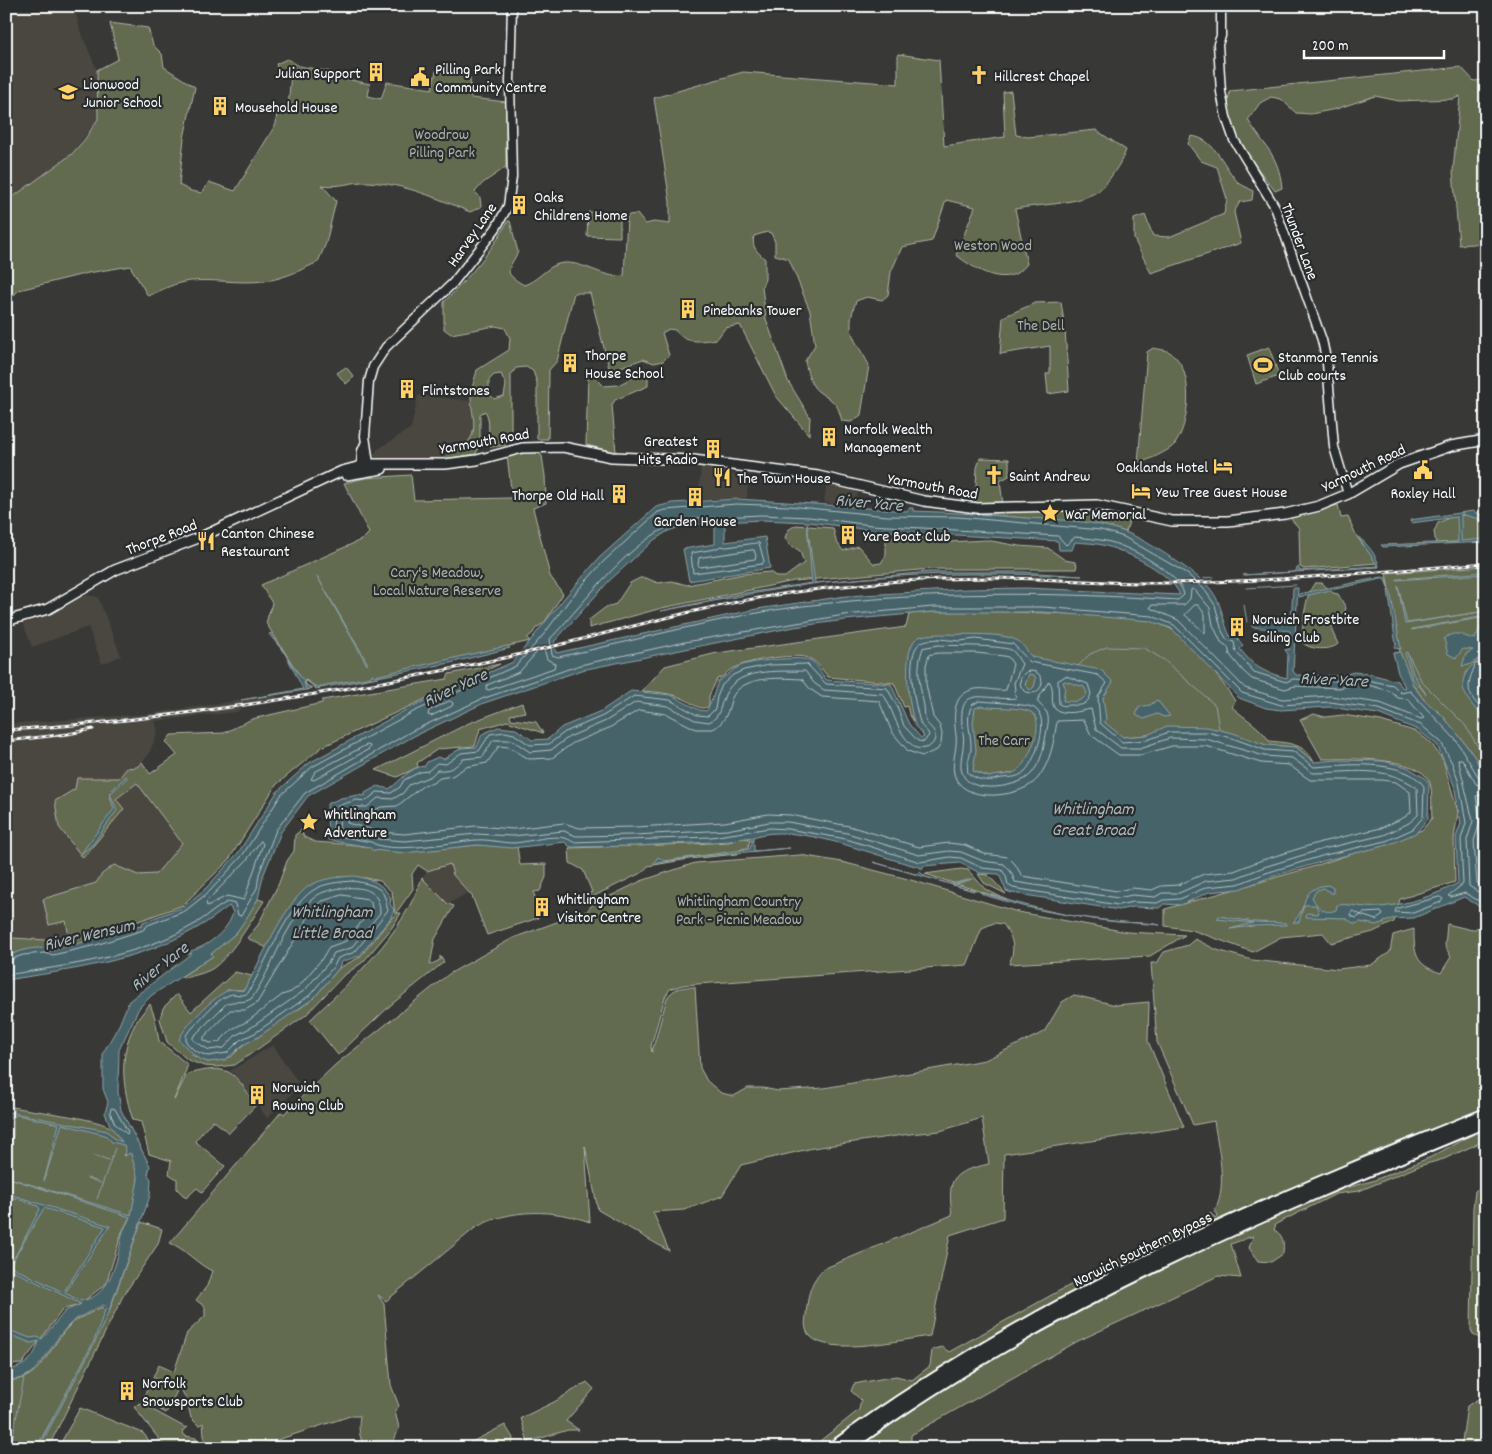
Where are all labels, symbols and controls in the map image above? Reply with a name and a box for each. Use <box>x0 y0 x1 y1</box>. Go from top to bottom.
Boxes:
scale bar <box>1304 28 1444 60</box>
text: 200 m <box>1312 36 1349 58</box>
place label: Pilling Park Community Centre <box>435 59 547 100</box>
building icon: Julian Support <box>365 61 387 83</box>
place label: Julian Support <box>275 63 361 86</box>
church icon: Hillcrest Chapel <box>968 64 990 86</box>
public building icon: Pilling Park Community Centre <box>409 66 431 88</box>
place label: Hillcrest Chapel <box>994 66 1090 89</box>
place label: Lionwood Junior School <box>83 74 162 115</box>
school or university icon: Lionwood Junior School <box>57 81 79 103</box>
building icon: Mousehold House <box>209 95 231 117</box>
place label: Mousehold House <box>235 97 338 120</box>
park label: Woodrow Pilling Park <box>409 124 475 165</box>
place label: Oaks Childrens Home <box>534 187 628 228</box>
building icon: Oaks Childrens Home <box>508 194 530 216</box>
street label: Harvey Lane <box>442 199 504 272</box>
street label: Thunder Lane <box>1274 200 1323 284</box>
park label: Weston Wood <box>954 235 1032 258</box>
building icon: Pinebanks Tower <box>677 298 699 320</box>
place label: Pinebanks Tower <box>703 300 802 323</box>
park label: The Dell <box>1017 315 1065 338</box>
place label: Thorpe House School <box>585 345 664 386</box>
place label: Stanmore Tennis Club courts <box>1278 347 1379 388</box>
building icon: Thorpe House School <box>559 352 581 374</box>
sports icon: Stanmore Tennis Club courts <box>1252 354 1274 376</box>
building icon: Flintstones <box>396 378 418 400</box>
place label: Flintstones <box>422 380 490 403</box>
place label: Norfolk Wealth Management <box>844 419 933 460</box>
street label: Yarmouth Road <box>438 423 531 462</box>
building icon: Norfolk Wealth Management <box>818 426 840 448</box>
place label: Greatest Hits Radio <box>638 431 698 472</box>
building icon: Greatest Hits Radio <box>702 438 724 460</box>
street label: Yarmouth Road <box>1318 439 1410 500</box>
hotel icon: Oaklands Hotel <box>1212 455 1234 477</box>
place label: Oaklands Hotel <box>1116 457 1208 480</box>
public building icon: Roxley Hall <box>1412 459 1434 481</box>
church icon: Saint Andrew <box>983 464 1005 486</box>
restaurant icon: The Town House <box>711 466 733 488</box>
place label: Saint Andrew <box>1009 466 1090 489</box>
place label: The Town House <box>737 468 831 491</box>
street label: Yarmouth Road <box>886 468 979 507</box>
hotel icon: Yew Tree Guest House <box>1130 480 1152 502</box>
place label: Yew Tree Guest House <box>1156 482 1287 505</box>
building icon: Thorpe Old Hall <box>608 483 630 505</box>
place label: Roxley Hall <box>1390 483 1456 506</box>
place label: Thorpe Old Hall <box>512 485 604 508</box>
building icon: Garden House <box>684 486 706 508</box>
water label: River Yare <box>834 489 905 520</box>
place icon: War Memorial <box>1039 502 1061 524</box>
place label: War Memorial <box>1065 504 1146 527</box>
place label: Garden House <box>653 511 737 534</box>
street label: Thorpe Road <box>123 514 201 562</box>
place label: Canton Chinese Restaurant <box>221 523 314 564</box>
building icon: Yare Boat Club <box>837 524 859 546</box>
place label: Yare Boat Club <box>863 526 950 549</box>
restaurant icon: Canton Chinese Restaurant <box>195 530 217 552</box>
park label: Cary's Meadow, Local Nature Reserve <box>373 562 501 603</box>
place label: Norwich Frostbite Sailing Club <box>1252 609 1359 650</box>
building icon: Norwich Frostbite Sailing Club <box>1226 616 1248 638</box>
water label: River Yare <box>420 663 493 715</box>
water label: River Yare <box>1299 667 1370 696</box>
park label: The Carr <box>978 730 1030 753</box>
water label: Whitlingham Great Broad <box>1052 798 1137 844</box>
place label: Whitlingham Adventure <box>324 804 396 845</box>
place icon: Whitlingham Adventure <box>298 811 320 833</box>
place label: Whitlingham Visitor Centre <box>557 889 641 930</box>
park label: Whitlingham Country Park - Picnic Meadow <box>676 891 802 932</box>
building icon: Whitlingham Visitor Centre <box>531 896 553 918</box>
water label: Whitlingham Little Broad <box>291 901 375 947</box>
water label: River Wensum <box>42 914 138 959</box>
water label: River Yare <box>126 937 196 999</box>
place label: Norwich Rowing Club <box>272 1077 344 1118</box>
building icon: Norwich Rowing Club <box>246 1084 268 1106</box>
street label: Norwich Southern Bypass <box>1070 1206 1217 1294</box>
place label: Norfolk Snowsports Club <box>142 1373 243 1414</box>
building icon: Norfolk Snowsports Club <box>116 1380 138 1402</box>

